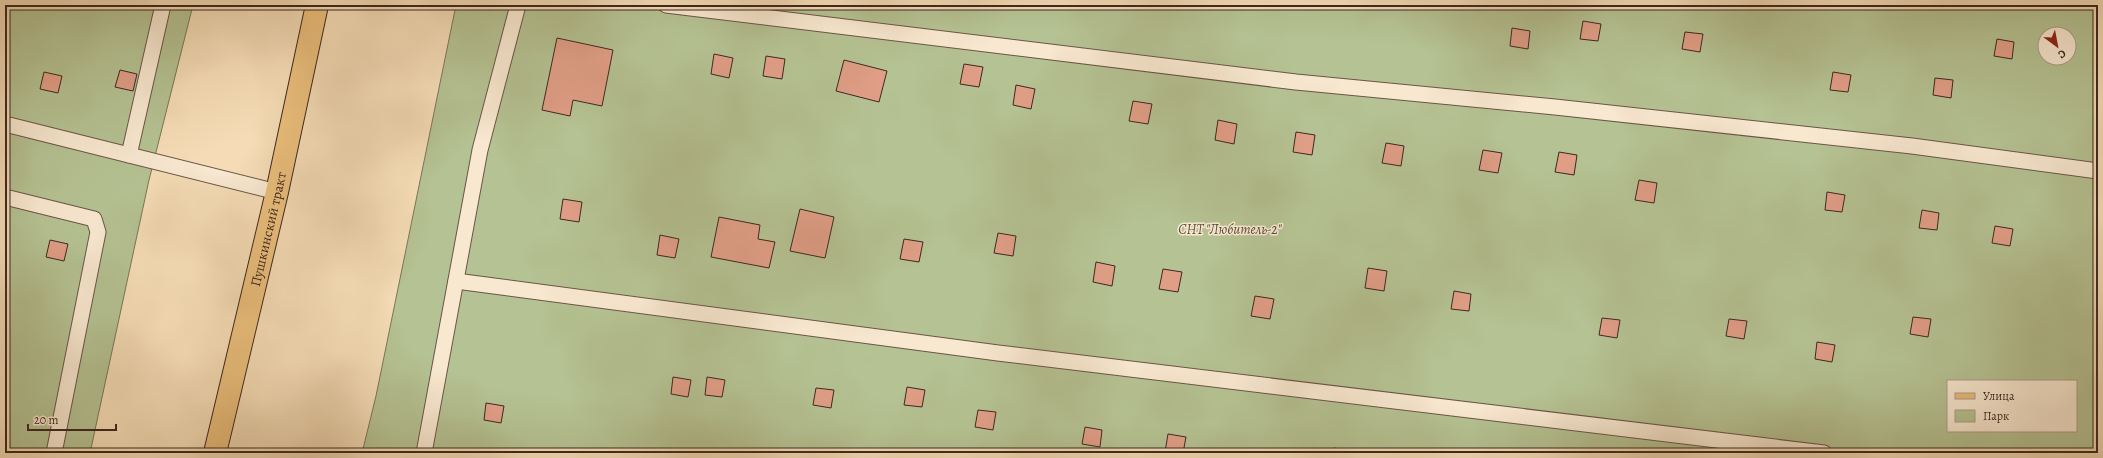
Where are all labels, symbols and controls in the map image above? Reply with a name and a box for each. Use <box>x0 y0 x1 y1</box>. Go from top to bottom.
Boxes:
north arrow <box>2037 26 2077 66</box>
text: С <box>2055 46 2069 62</box>
street label: Пушкинский тракт <box>245 170 291 288</box>
park label: СНТ "Любитель-2" <box>1178 220 1283 239</box>
legend <box>1947 380 2077 432</box>
text: Улица <box>1983 388 2015 404</box>
scale bar <box>28 406 116 432</box>
text: Парк <box>1983 408 2009 424</box>
text: 20 m <box>34 412 58 428</box>

